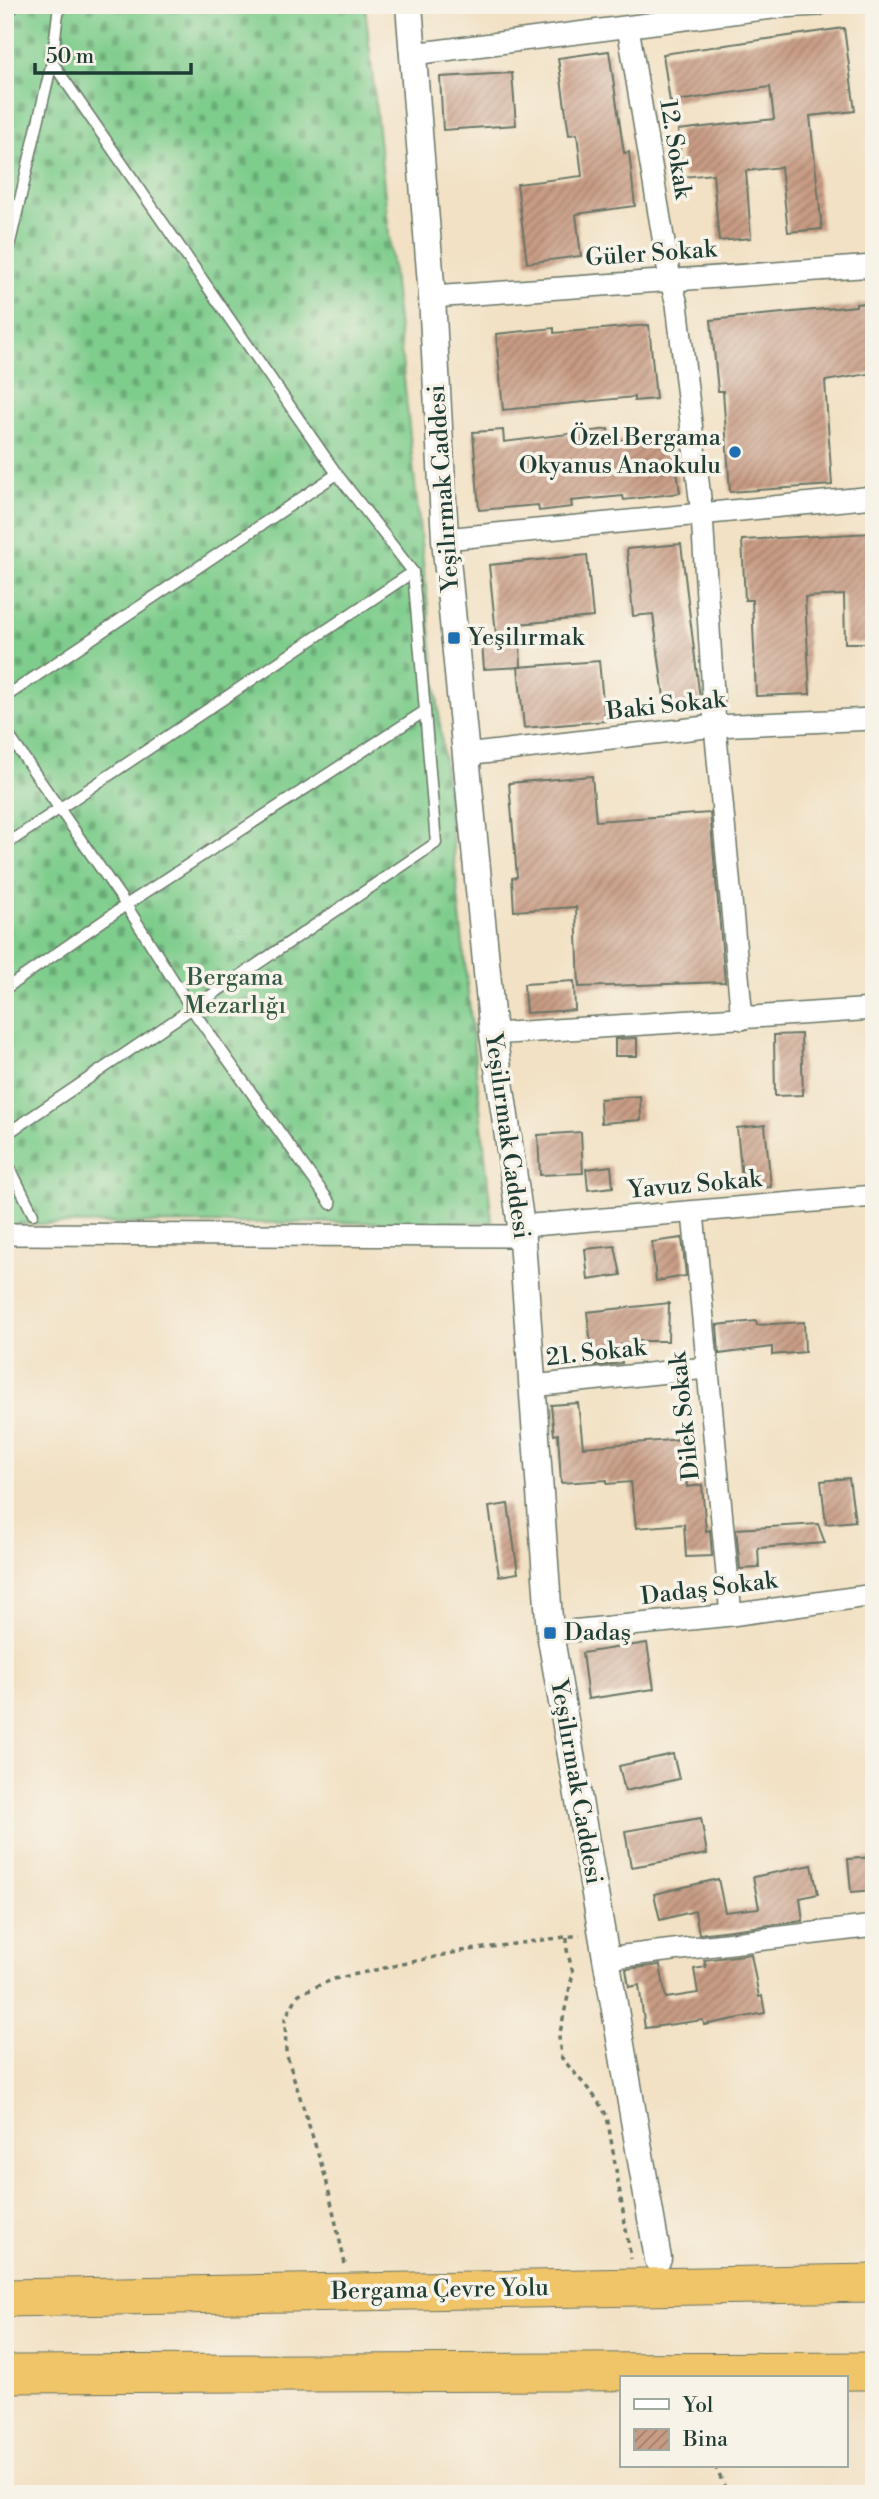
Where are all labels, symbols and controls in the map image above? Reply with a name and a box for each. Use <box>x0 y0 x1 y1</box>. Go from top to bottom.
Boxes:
scale bar <box>35 32 191 76</box>
text: 50 m <box>46 44 94 70</box>
street label: 12. Sokak <box>652 97 698 202</box>
street label: Güler Sokak <box>585 234 719 274</box>
street label: Yeşilırmak Caddesi <box>422 383 466 595</box>
place label: Özel Bergama Okyanus Anaokulu <box>519 422 722 481</box>
marker: Özel Bergama Okyanus Anaokulu <box>727 444 743 460</box>
place label: Yeşilırmak <box>466 623 586 653</box>
marker: Yeşilırmak <box>446 630 462 646</box>
street label: Baki Sokak <box>604 685 729 727</box>
park label: Bergama Mezarlığı <box>184 963 286 1021</box>
street label: Yeşilırmak Caddesi <box>477 1029 536 1241</box>
street label: Yavuz Sokak <box>625 1164 764 1206</box>
street label: 21. Sokak <box>545 1333 649 1373</box>
street label: Dilek Sokak <box>663 1349 707 1481</box>
street label: Dadaş Sokak <box>639 1566 780 1612</box>
place label: Dadaş <box>564 1618 631 1648</box>
marker: Dadaş <box>542 1625 558 1641</box>
street label: Yeşilırmak Caddesi <box>543 1675 609 1887</box>
street label: Bergama Çevre Yolu <box>330 2273 549 2307</box>
legend <box>620 2376 848 2468</box>
text: Yol <box>682 2393 713 2419</box>
text: Bina <box>682 2427 728 2453</box>

